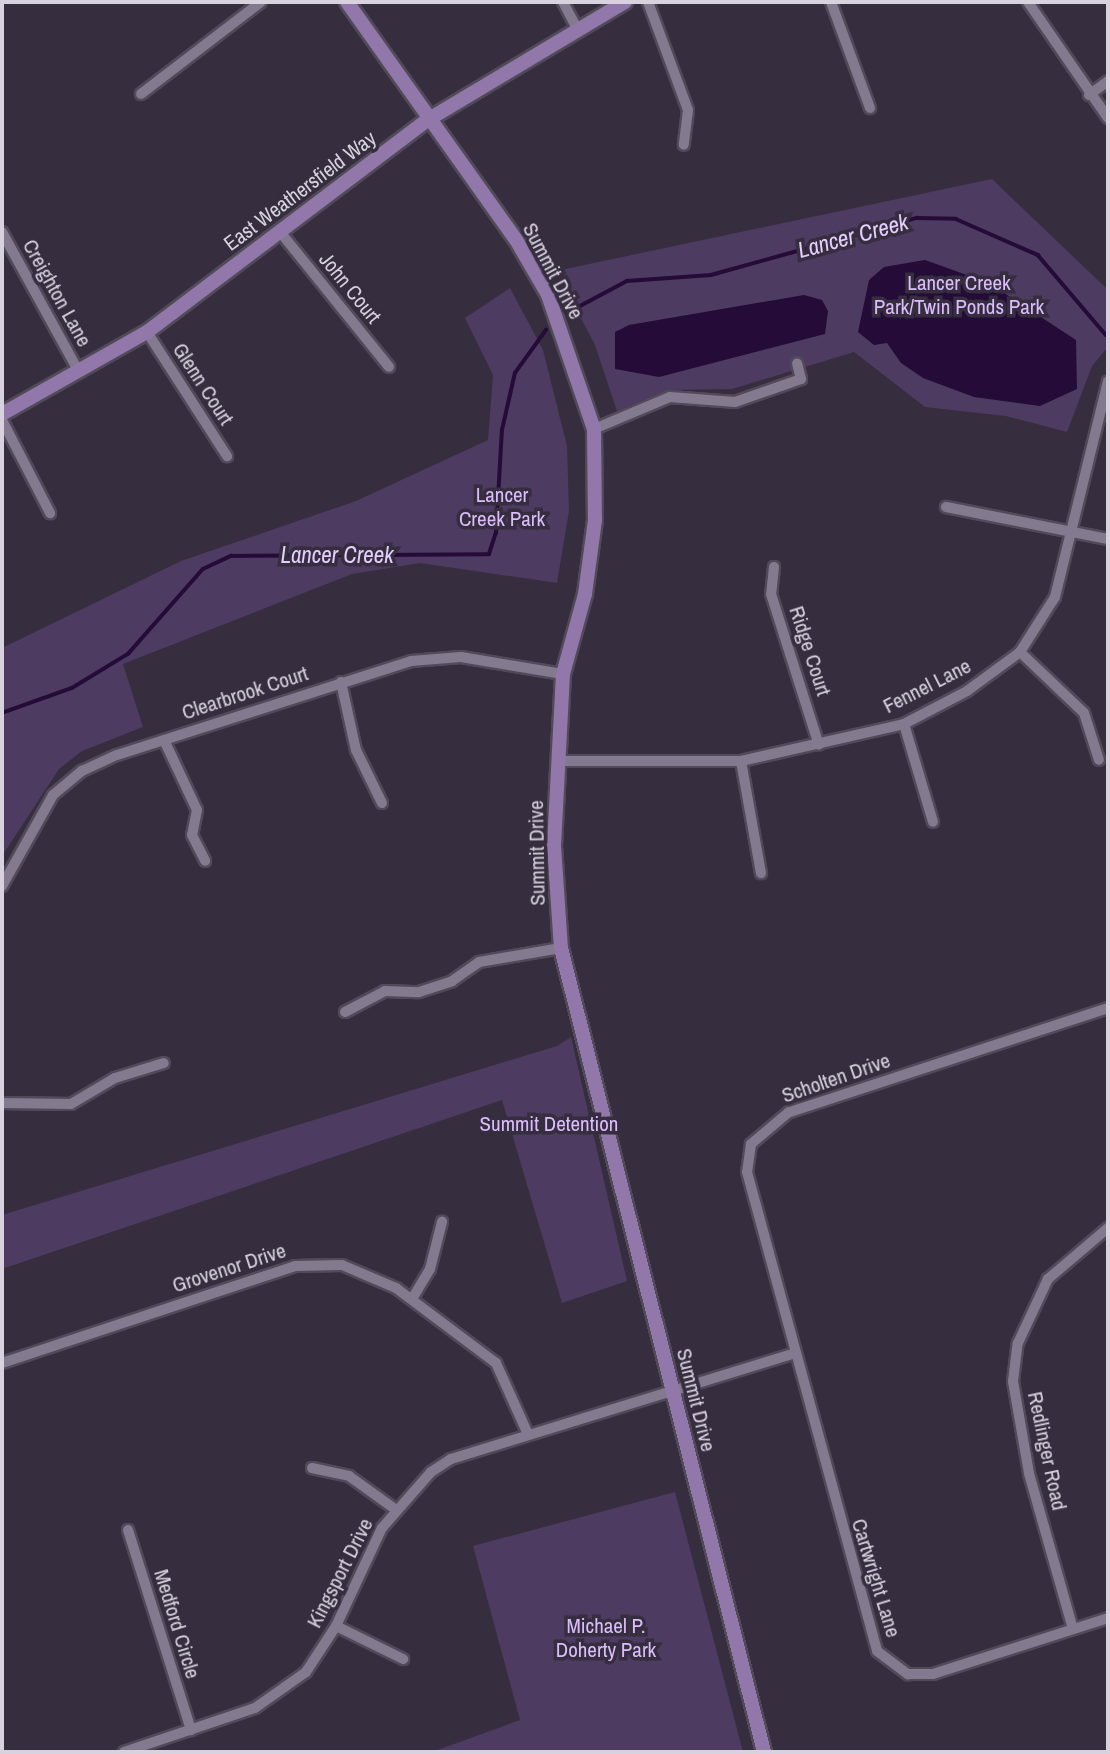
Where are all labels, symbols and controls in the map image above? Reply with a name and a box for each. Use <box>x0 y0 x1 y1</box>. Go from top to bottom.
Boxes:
street label: East Weathersfield Way <box>219 126 381 256</box>
water label: Lancer Creek <box>795 208 911 264</box>
street label: Summit Drive <box>517 219 589 323</box>
street label: Creighton Lane <box>17 235 97 351</box>
street label: John Court <box>314 247 386 329</box>
park label: Lancer Creek Park/Twin Ponds Park <box>874 270 1044 320</box>
street label: Glenn Court <box>167 338 239 430</box>
park label: Lancer Creek Park <box>459 482 545 532</box>
water label: Lancer Creek <box>280 541 394 569</box>
street label: Ridge Court <box>784 603 836 699</box>
street label: Fennel Lane <box>879 653 975 719</box>
street label: Clearbrook Court <box>179 661 311 725</box>
street label: Summit Drive <box>523 800 551 906</box>
street label: Scholten Drive <box>779 1048 893 1108</box>
park label: Summit Detention <box>480 1111 618 1137</box>
street label: Grovenor Drive <box>169 1238 289 1298</box>
street label: Summit Drive <box>671 1346 721 1454</box>
street label: Redlinger Road <box>1022 1389 1072 1513</box>
street label: Kingsport Drive <box>302 1514 378 1632</box>
street label: Cartwright Lane <box>846 1516 906 1640</box>
street label: Medford Circle <box>148 1566 206 1682</box>
park label: Michael P. Doherty Park <box>556 1613 656 1663</box>

